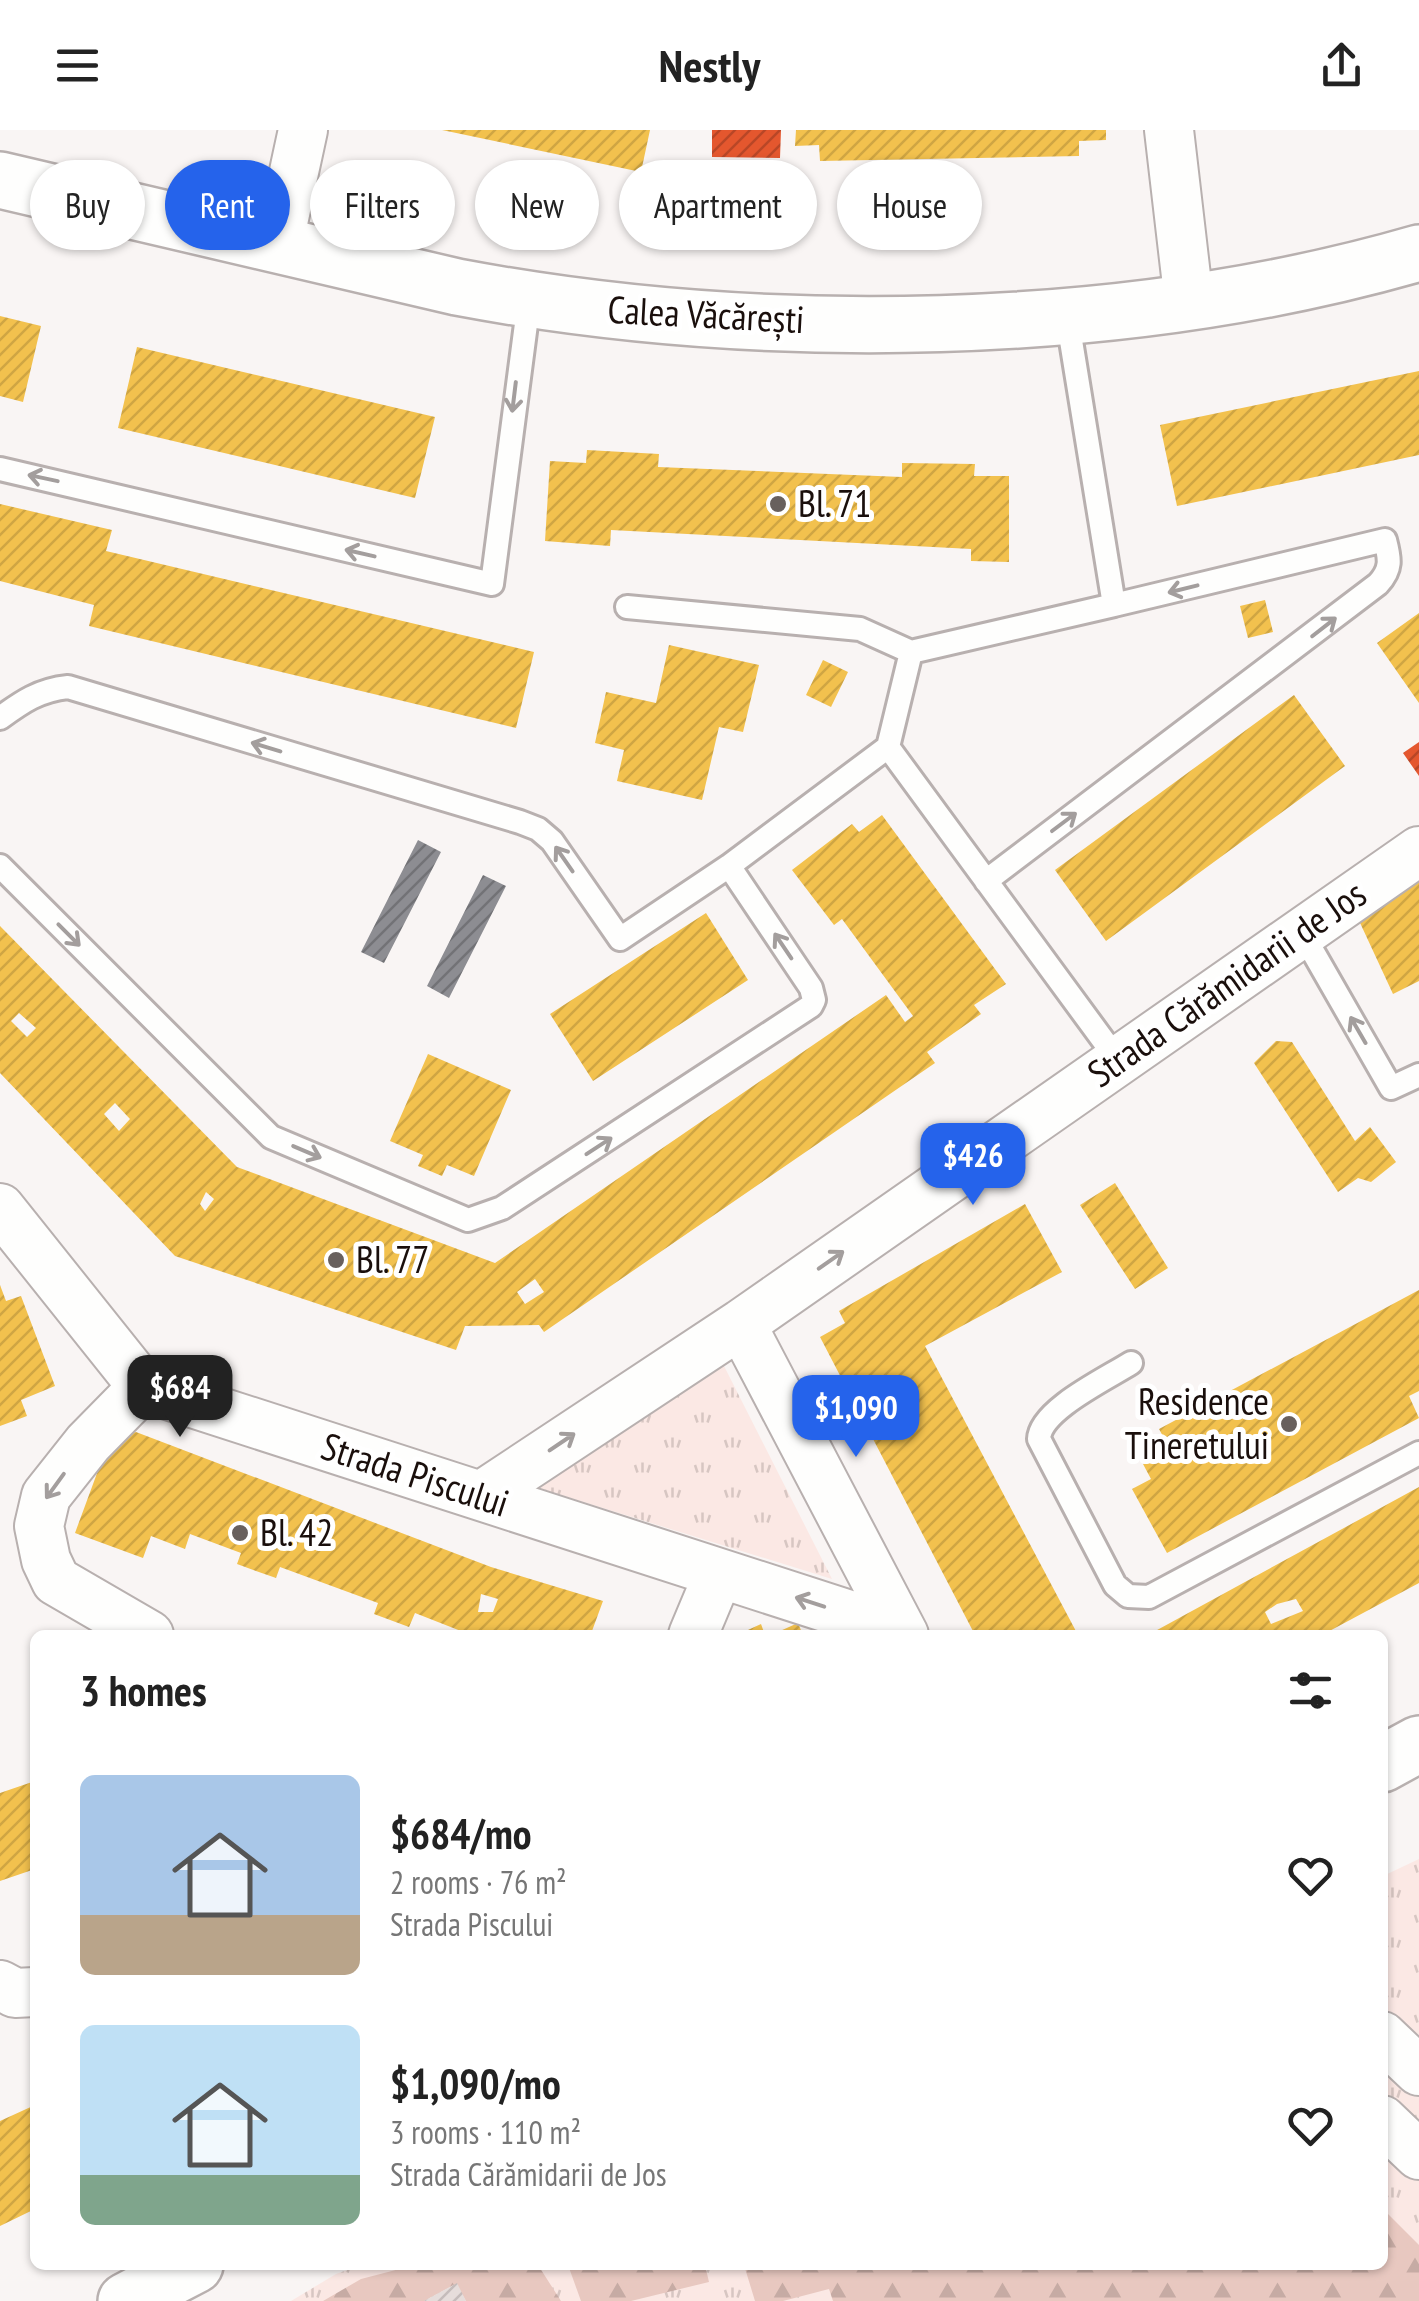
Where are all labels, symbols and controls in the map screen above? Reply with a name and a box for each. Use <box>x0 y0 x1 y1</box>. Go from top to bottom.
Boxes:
text: Nestly <box>659 36 760 94</box>
icon: menu <box>50 38 105 93</box>
icon: share <box>1314 38 1369 93</box>
chip: Buy <box>30 160 145 250</box>
chip: Rent <box>165 160 290 250</box>
chip: Filters <box>310 160 455 250</box>
chip: New <box>475 160 599 250</box>
chip: Apartment <box>619 160 817 250</box>
chip: House <box>837 160 982 250</box>
street label: Calea Văcărești <box>607 284 806 343</box>
one-way arrow <box>504 380 523 413</box>
one-way arrow <box>28 467 60 486</box>
place label: Bl. 71 <box>798 478 871 527</box>
marker: Bl. 71 <box>767 493 789 515</box>
one-way arrow <box>345 543 377 561</box>
one-way arrow <box>1168 581 1200 599</box>
one-way arrow <box>1311 616 1337 638</box>
one-way arrow <box>250 737 282 755</box>
one-way arrow <box>1050 812 1077 833</box>
one-way arrow <box>554 846 575 873</box>
street label: Strada Cărămidarii de Jos <box>1078 868 1375 1097</box>
one-way arrow <box>57 923 81 947</box>
one-way arrow <box>773 932 794 960</box>
one-way arrow <box>1348 1016 1368 1045</box>
pin: $426 <box>914 1123 1032 1208</box>
text: $426 <box>942 1134 1004 1176</box>
one-way arrow <box>584 1136 612 1157</box>
one-way arrow <box>292 1144 322 1162</box>
place label: Bl. 77 <box>356 1234 429 1283</box>
marker: Bl. 77 <box>325 1249 347 1271</box>
one-way arrow <box>817 1250 844 1271</box>
pin: $684 <box>121 1355 239 1440</box>
text: $684 <box>149 1366 211 1408</box>
pin: $1,090 <box>775 1375 937 1460</box>
place label: Residence Tineretului <box>1125 1376 1269 1469</box>
text: $1,090 <box>814 1386 898 1428</box>
marker: Residence Tineretului <box>1278 1413 1300 1435</box>
street label: Strada Piscului <box>316 1420 515 1527</box>
one-way arrow <box>547 1432 575 1453</box>
one-way arrow <box>45 1472 66 1499</box>
place label: Bl. 42 <box>260 1507 333 1556</box>
marker: Bl. 42 <box>229 1522 251 1544</box>
one-way arrow <box>794 1592 826 1610</box>
text: 3 homes <box>80 1663 207 1718</box>
icon: filters <box>1283 1663 1338 1718</box>
text: $684/mo <box>390 1806 532 1861</box>
icon: home <box>160 1815 280 1935</box>
icon: heart <box>1283 1848 1338 1903</box>
text: 2 rooms · 76 m² <box>390 1861 567 1903</box>
text: Strada Piscului <box>390 1903 553 1945</box>
text: $1,090/mo <box>390 2056 561 2111</box>
icon: home <box>160 2065 280 2185</box>
icon: heart <box>1283 2098 1338 2153</box>
text: 3 rooms · 110 m² <box>390 2111 581 2153</box>
text: Strada Cărămidarii de Jos <box>390 2153 667 2195</box>

